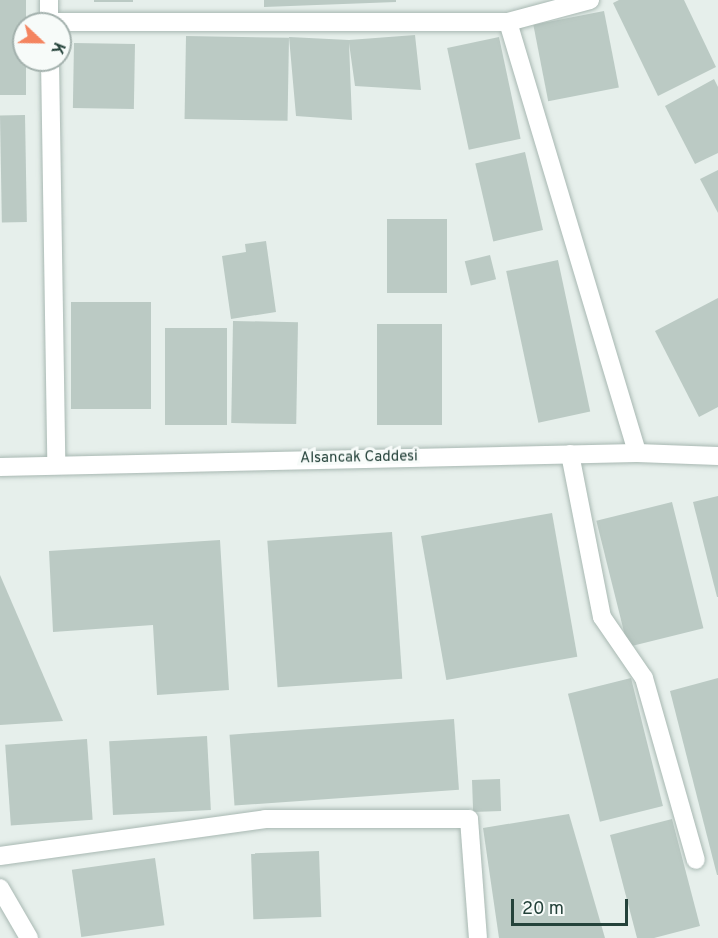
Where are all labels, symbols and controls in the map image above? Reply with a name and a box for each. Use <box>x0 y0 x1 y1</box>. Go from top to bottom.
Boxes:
north arrow <box>12 12 72 72</box>
text: K <box>45 39 68 57</box>
street label: Alsancak Caddesi <box>300 448 418 468</box>
scale bar <box>514 887 631 925</box>
text: 20 m <box>522 898 564 921</box>

